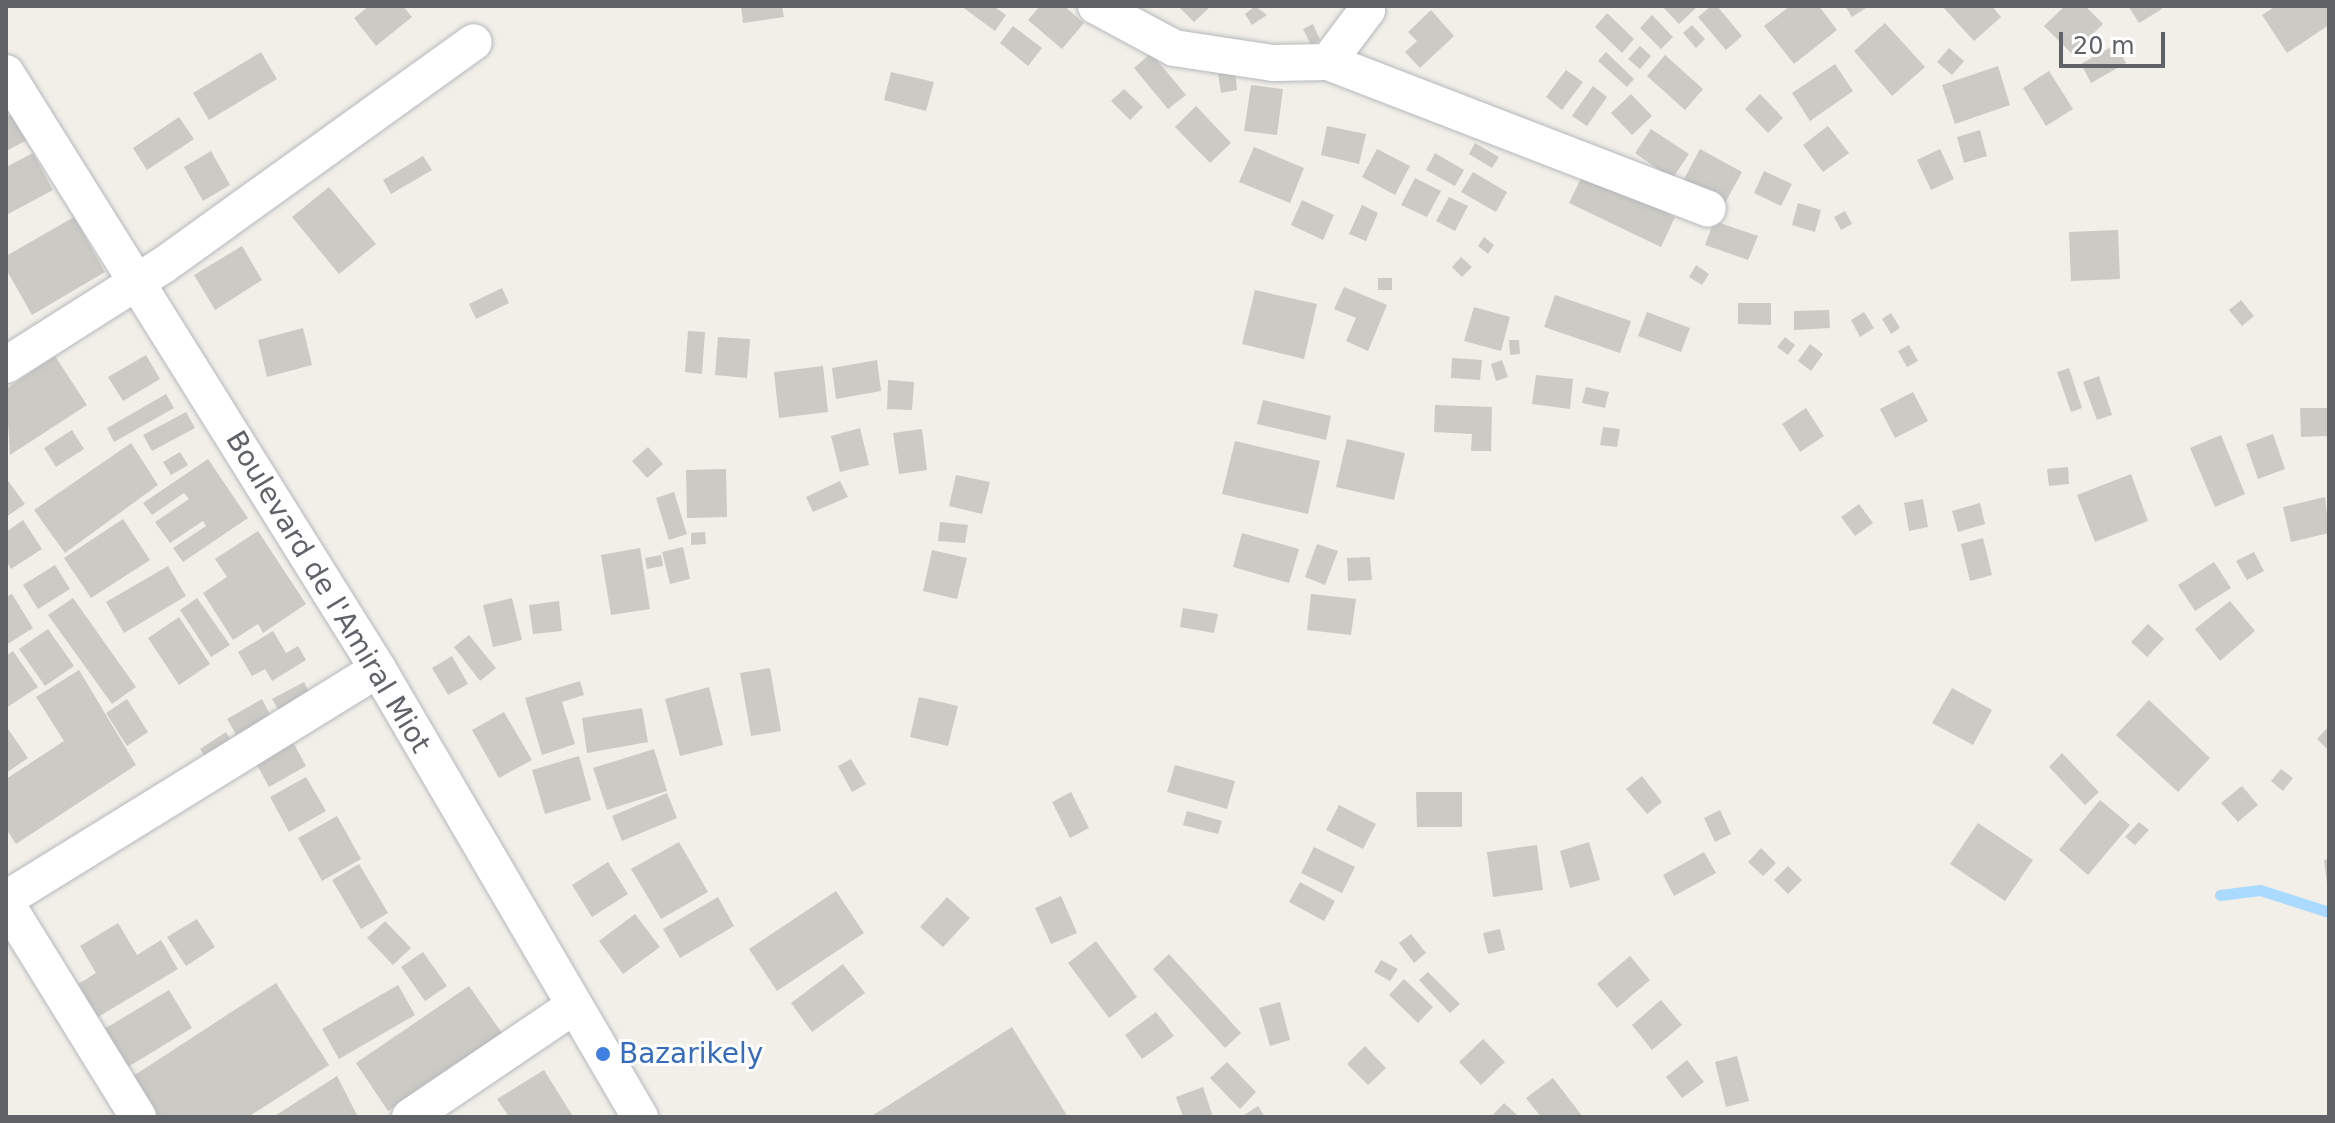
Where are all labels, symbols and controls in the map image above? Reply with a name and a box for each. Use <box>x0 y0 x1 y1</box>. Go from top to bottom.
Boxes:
scale bar <box>2063 16 2169 66</box>
text: 20 m <box>2073 32 2135 60</box>
street label: Boulevard de l'Amiral Miot <box>218 425 438 759</box>
place label: Bazarikely <box>619 1037 763 1071</box>
marker: Bazarikely <box>594 1045 612 1063</box>

